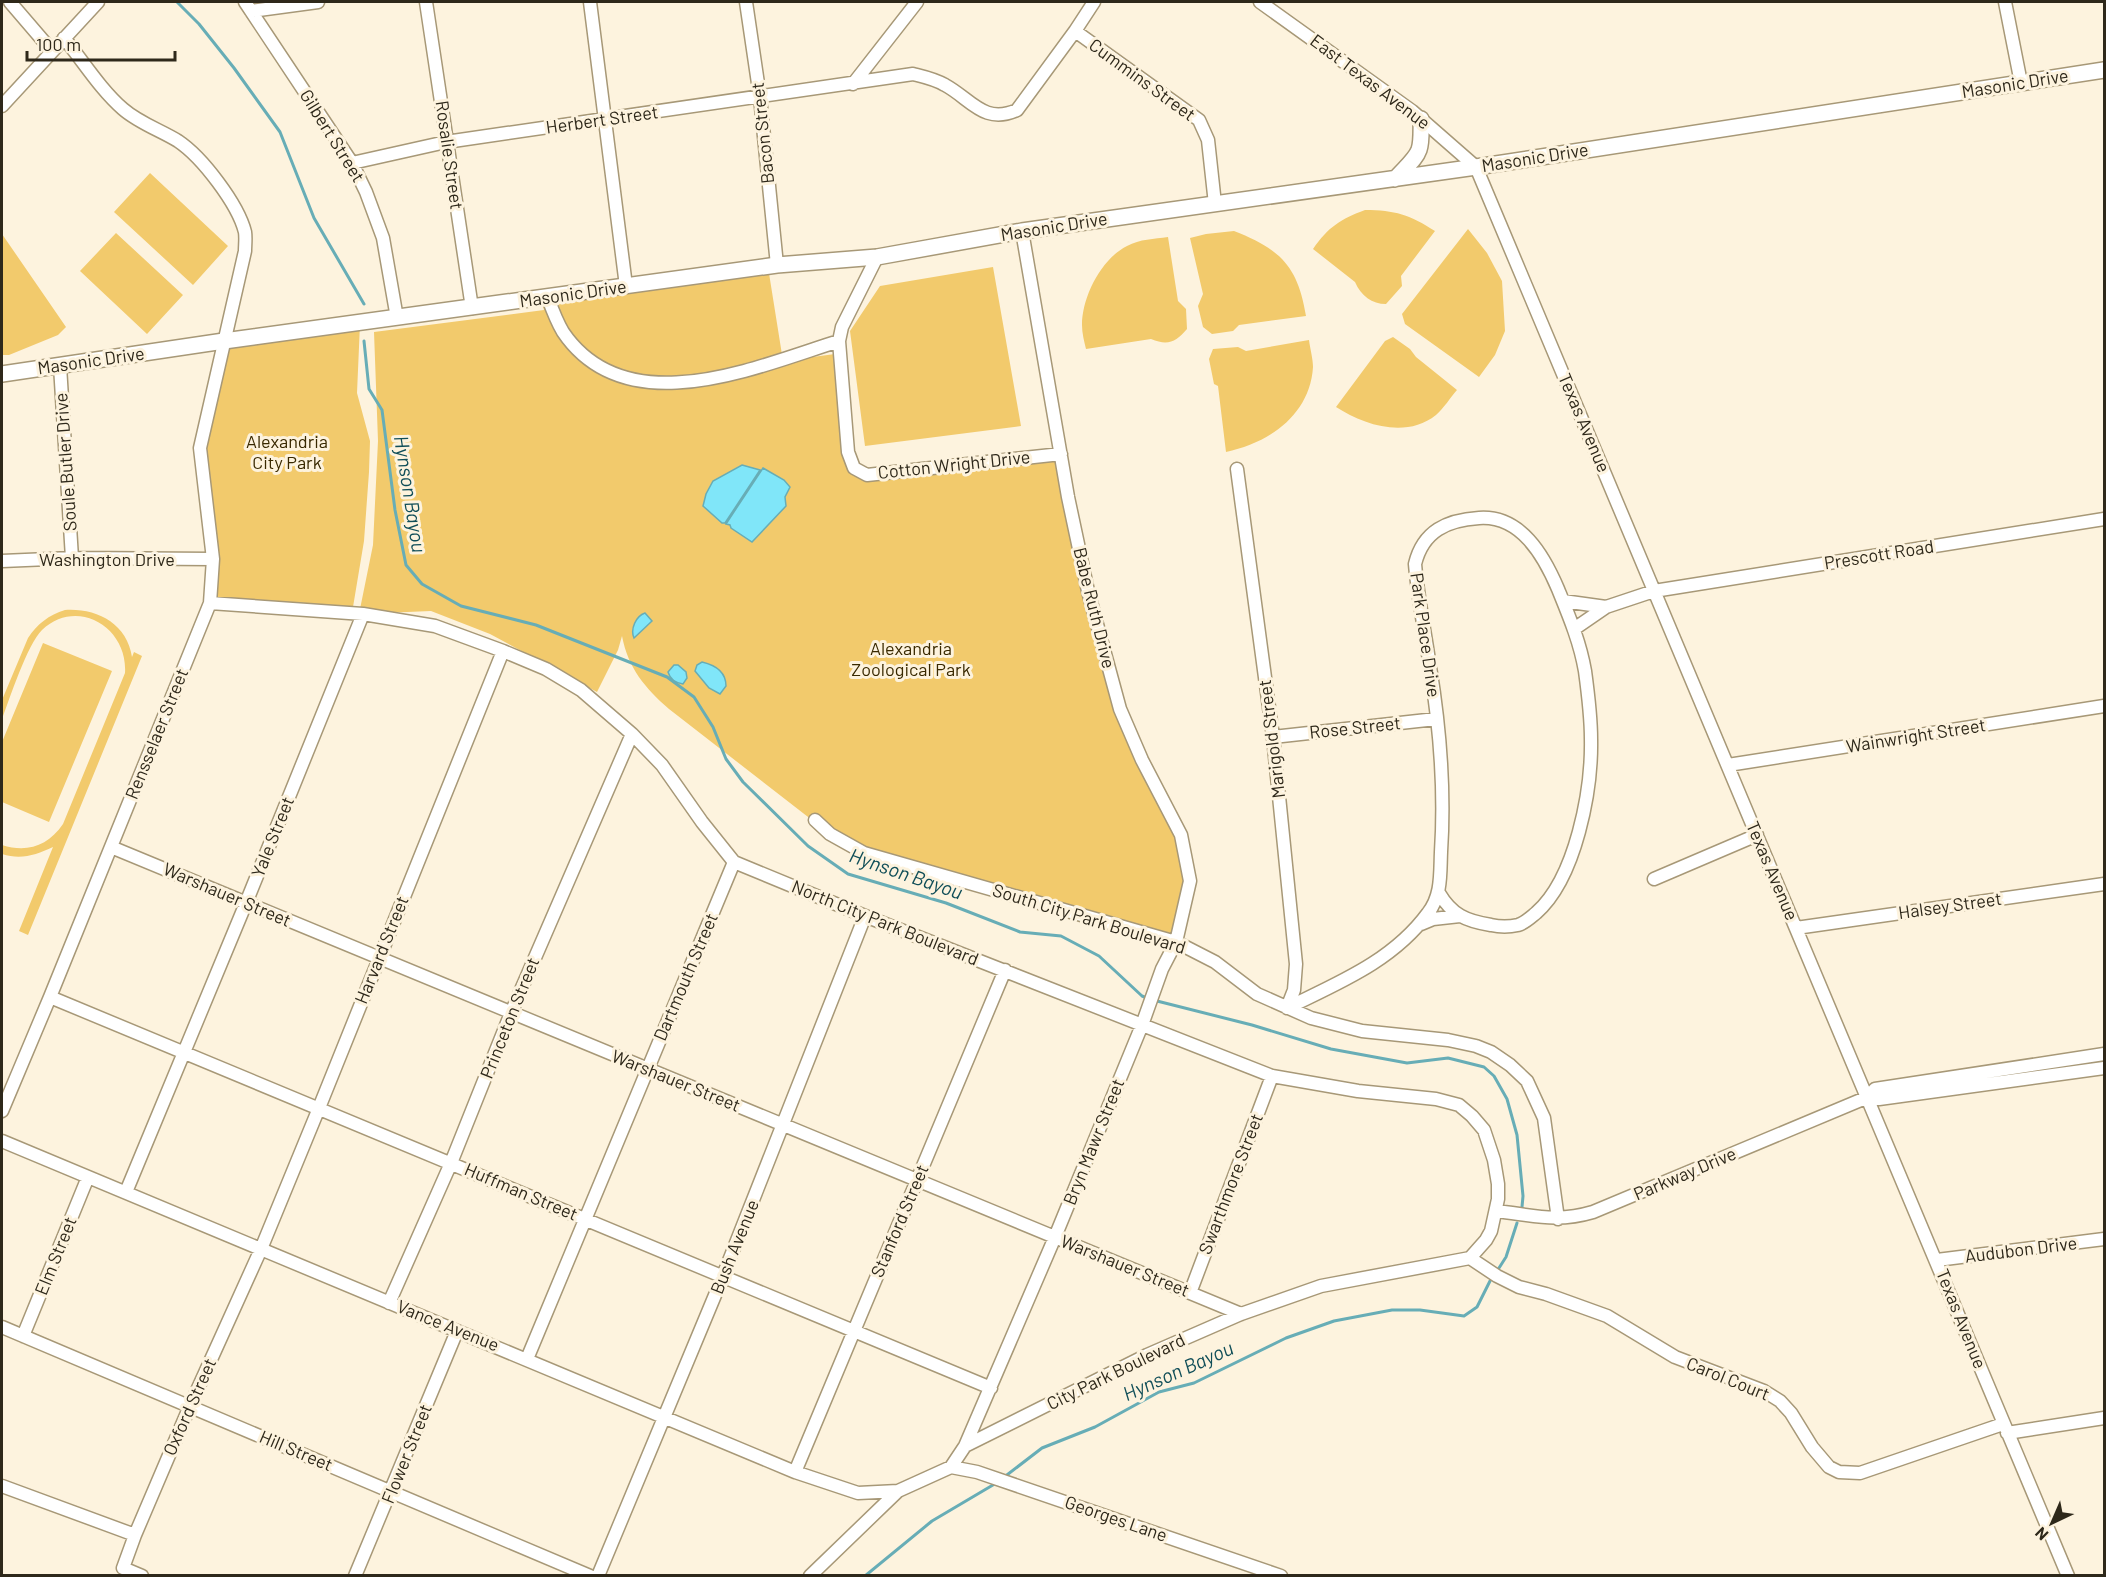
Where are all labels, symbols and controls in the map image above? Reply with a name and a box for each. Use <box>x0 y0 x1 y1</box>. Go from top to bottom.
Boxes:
scale bar <box>27 24 176 62</box>
street label: East Texas Avenue <box>1306 29 1435 133</box>
text: 100 m <box>36 33 81 55</box>
street label: Cummins Street <box>1085 33 1200 125</box>
street label: Masonic Drive <box>1960 64 2070 102</box>
street label: Bacon Street <box>746 81 778 185</box>
street label: Gilbert Street <box>296 85 370 186</box>
street label: Rosalie Street <box>431 99 469 211</box>
street label: Herbert Street <box>544 100 659 138</box>
street label: Masonic Drive <box>1480 138 1590 176</box>
street label: Masonic Drive <box>999 207 1109 245</box>
street label: Masonic Drive <box>518 275 628 311</box>
street label: Masonic Drive <box>36 342 146 378</box>
street label: Texas Avenue <box>1554 370 1616 475</box>
street label: Soule Butler Drive <box>49 392 81 532</box>
park label: Alexandria City Park <box>246 430 328 473</box>
water label: Hynson Bayou <box>390 434 432 554</box>
street label: Cotton Wright Drive <box>877 445 1031 483</box>
street label: Prescott Road <box>1822 534 1935 574</box>
street label: Babe Ruth Drive <box>1069 545 1121 671</box>
street label: Washington Drive <box>39 548 175 570</box>
street label: Park Place Drive <box>1406 571 1446 699</box>
park label: Alexandria Zoological Park <box>851 637 971 680</box>
street label: Rensselaer Street <box>120 665 192 802</box>
street label: Marigold Street <box>1253 679 1289 800</box>
street label: Rose Street <box>1308 711 1402 743</box>
street label: Wainwright Street <box>1844 713 1987 757</box>
street label: Yale Street <box>246 793 298 880</box>
street label: Texas Avenue <box>1742 818 1804 923</box>
water label: Hynson Bayou <box>846 842 966 904</box>
street label: Warshauer Street <box>160 857 295 931</box>
street label: North City Park Boulevard <box>789 874 982 970</box>
street label: South City Park Boulevard <box>990 878 1189 958</box>
street label: Halsey Street <box>1897 887 2003 923</box>
street label: Harvard Street <box>349 892 413 1007</box>
street label: Dartmouth Street <box>648 909 722 1044</box>
street label: Princeton Street <box>475 954 543 1081</box>
street label: Warshauer Street <box>609 1044 744 1116</box>
street label: Bryn Mawr Street <box>1058 1075 1128 1208</box>
street label: Swarthmore Street <box>1193 1110 1267 1257</box>
street label: Parkway Drive <box>1630 1142 1739 1205</box>
street label: Huffman Street <box>462 1157 581 1225</box>
street label: Stanford Street <box>865 1161 933 1280</box>
street label: Bush Avenue <box>705 1196 763 1297</box>
street label: Elm Street <box>29 1213 81 1298</box>
street label: Warshauer Street <box>1058 1229 1193 1301</box>
street label: Audubon Drive <box>1963 1231 2078 1267</box>
street label: Texas Avenue <box>1932 1266 1992 1372</box>
street label: Vance Avenue <box>394 1295 503 1356</box>
street label: City Park Boulevard <box>1043 1328 1188 1414</box>
water label: Hynson Bayou <box>1119 1335 1237 1405</box>
street label: Carol Court <box>1684 1351 1773 1405</box>
street label: Oxford Street <box>158 1355 220 1459</box>
street label: Flower Street <box>376 1401 436 1507</box>
street label: Hill Street <box>256 1425 336 1475</box>
street label: Georges Lane <box>1062 1490 1170 1546</box>
north arrow <box>2022 1493 2082 1553</box>
text: N <box>2031 1524 2052 1545</box>

